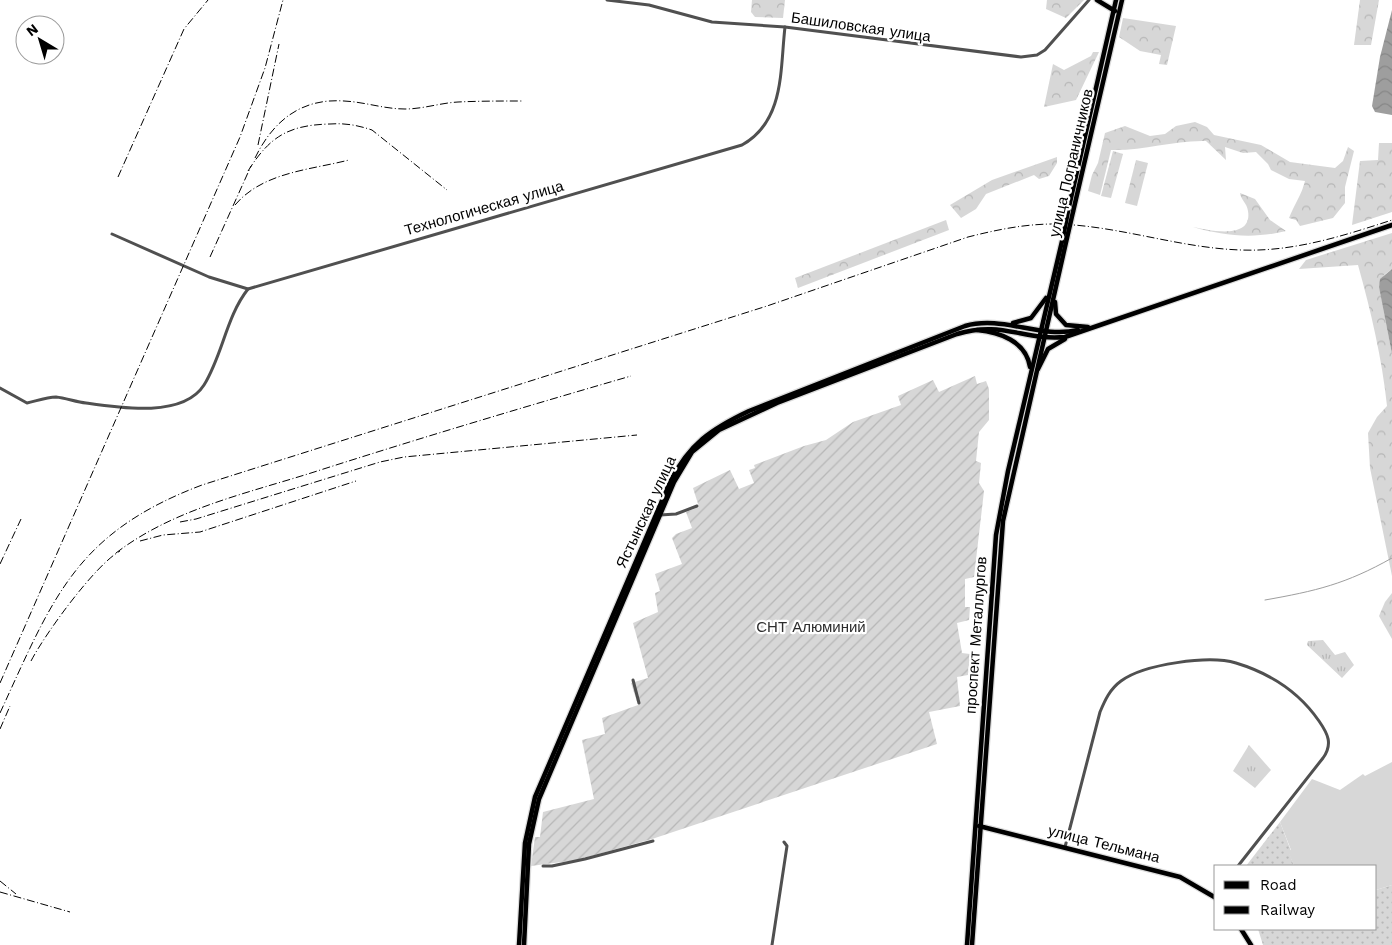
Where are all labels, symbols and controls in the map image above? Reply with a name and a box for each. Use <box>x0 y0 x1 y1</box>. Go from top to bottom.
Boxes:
street label: Башиловская улица <box>790 8 933 46</box>
north arrow <box>15 15 65 65</box>
text: N <box>23 20 41 39</box>
street label: улица Пограничников <box>1045 87 1097 239</box>
street label: Технологическая улица <box>402 176 566 239</box>
street label: Ястынская улица <box>612 453 680 571</box>
street label: проспект Металлургов <box>962 556 990 714</box>
park label: СНТ Алюминий <box>756 618 866 636</box>
street label: улица Тельмана <box>1046 821 1162 867</box>
legend <box>1214 865 1377 930</box>
text: Road <box>1260 876 1297 894</box>
text: Railway <box>1260 901 1315 919</box>

